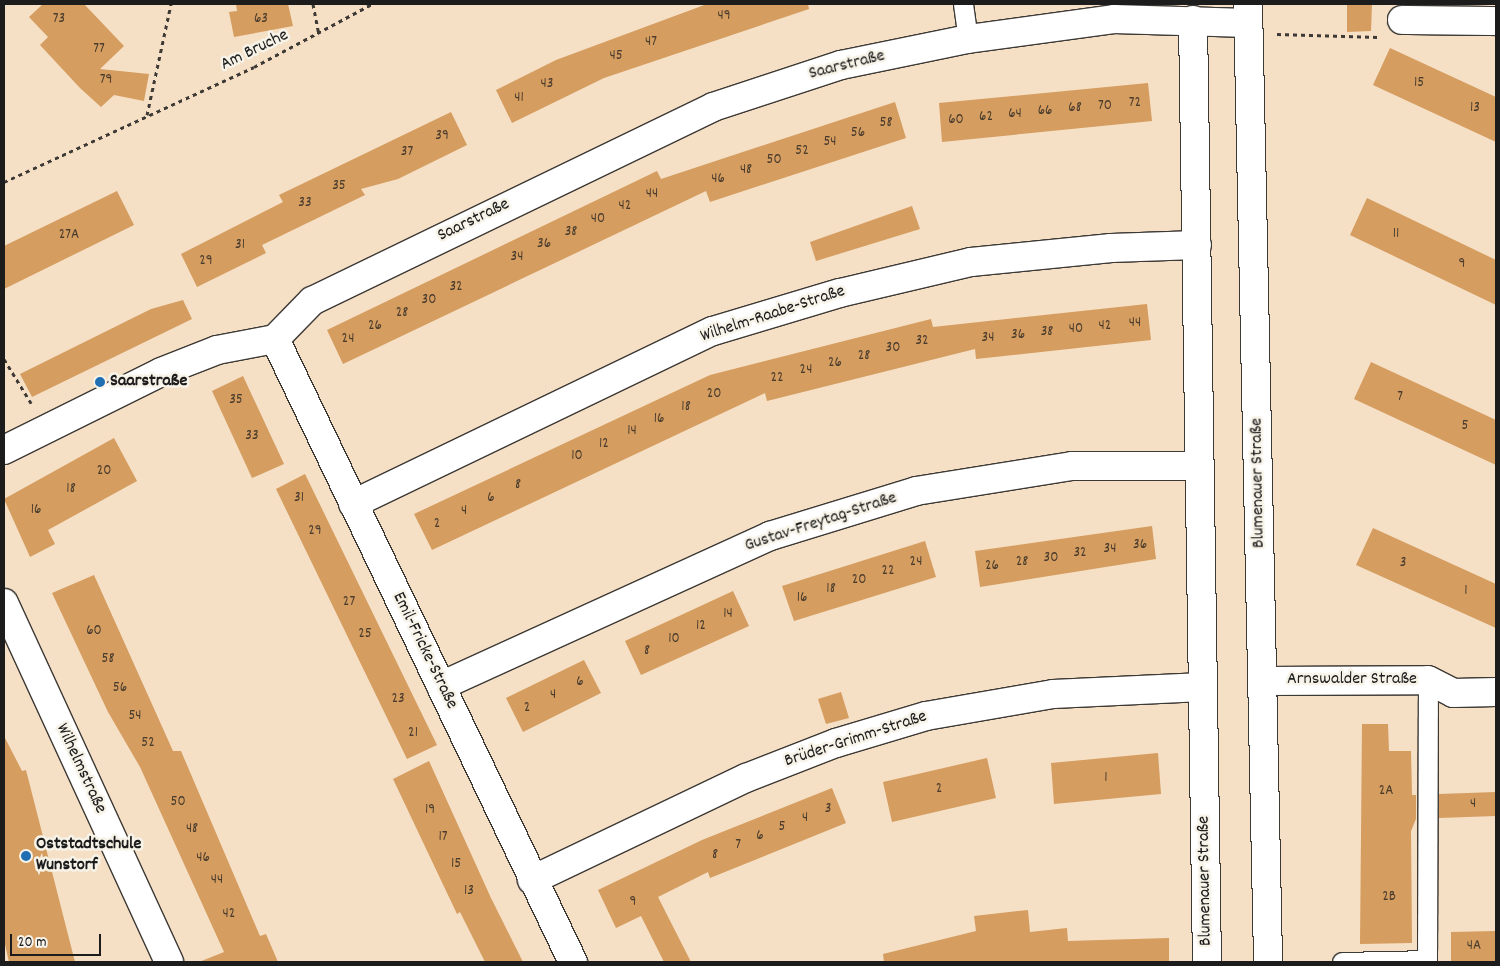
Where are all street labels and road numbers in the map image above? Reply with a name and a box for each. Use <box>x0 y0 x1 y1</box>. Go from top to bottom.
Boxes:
street label: Am Bruche <box>218 25 292 77</box>
street label: Saarstraße <box>807 46 887 86</box>
street label: Saarstraße <box>435 194 513 248</box>
street label: Wilhelm-Raabe-Straße <box>698 281 848 349</box>
street label: Blumenauer Straße <box>1247 418 1271 548</box>
street label: Gustav-Freytag-Straße <box>742 488 900 558</box>
street label: Emil-Fricke-Straße <box>386 589 462 713</box>
street label: Arnswalder Straße <box>1287 669 1417 691</box>
street label: Brüder-Grimm-Straße <box>782 707 930 773</box>
street label: Wilhelmstraße <box>50 721 110 817</box>
street label: Blumenauer Straße <box>1194 816 1218 946</box>

